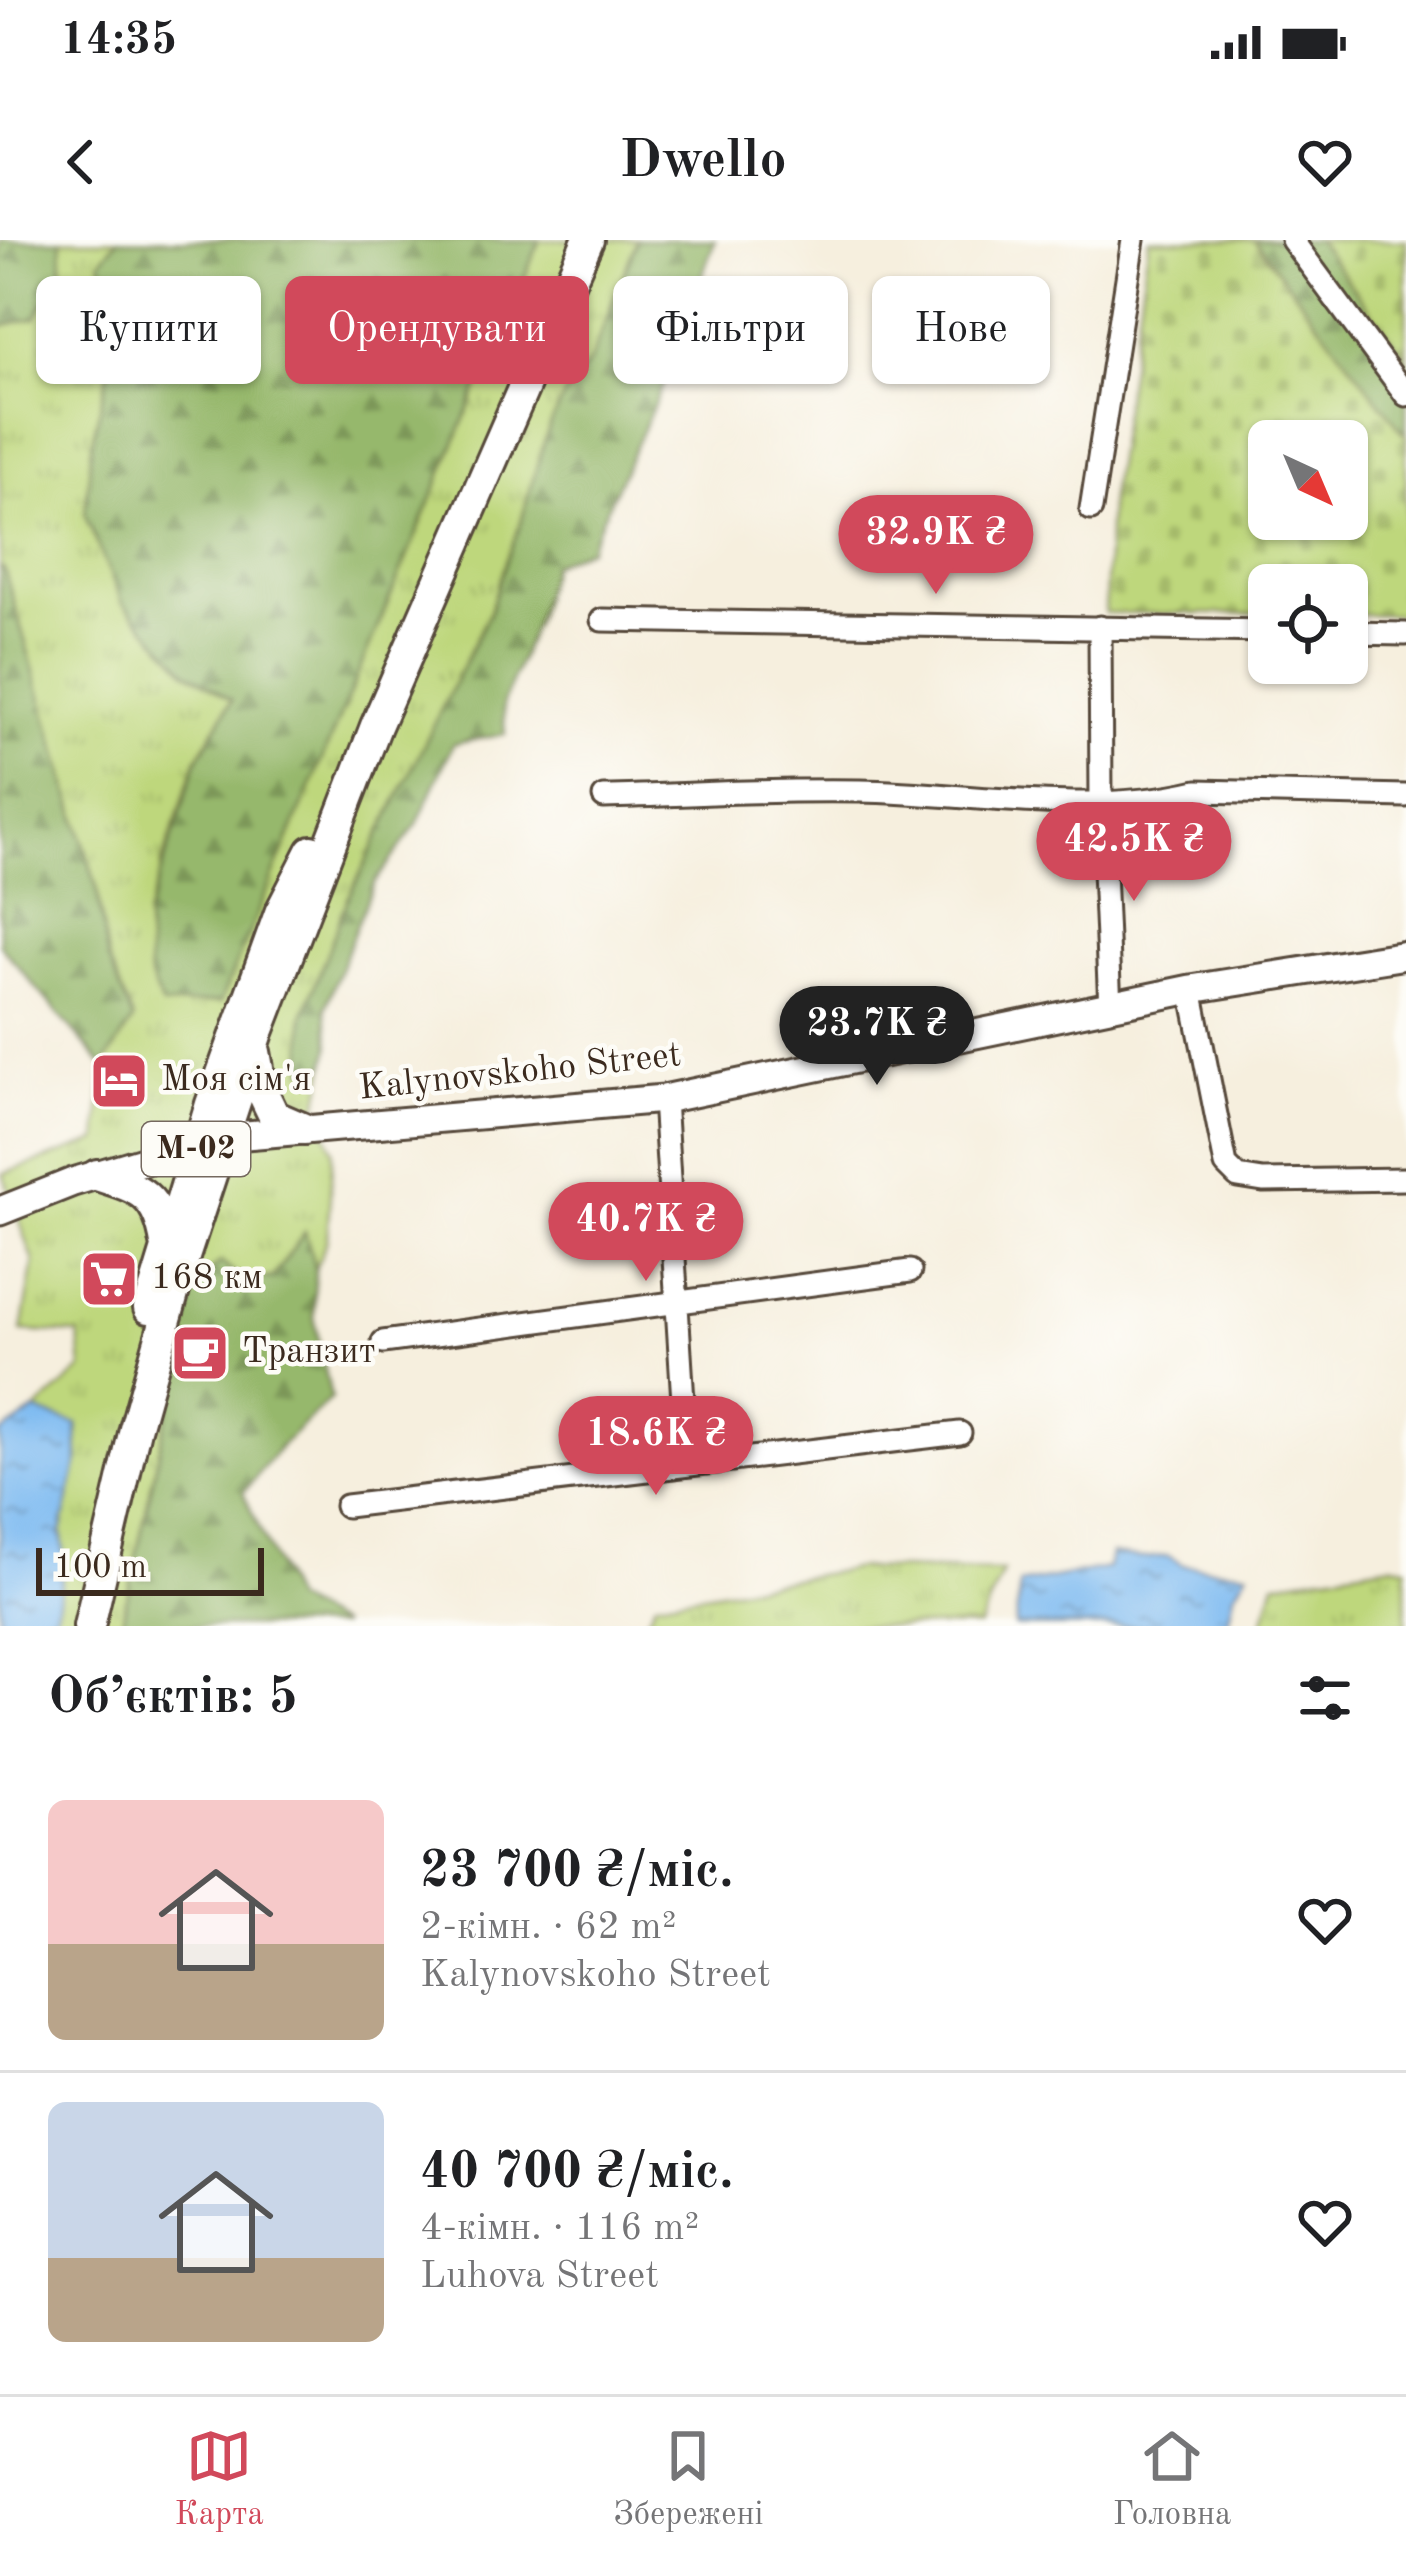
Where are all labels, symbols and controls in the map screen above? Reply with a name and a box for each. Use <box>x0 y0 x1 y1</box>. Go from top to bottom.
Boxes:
text: 14:35 <box>60 19 177 64</box>
icon: back <box>48 129 114 195</box>
icon: heart <box>1292 129 1358 195</box>
text: Dwello <box>619 135 787 189</box>
chip: Купити <box>36 276 261 384</box>
chip: Орендувати <box>285 276 589 384</box>
chip: Фільтри <box>613 276 848 384</box>
chip: Нове <box>872 276 1050 384</box>
north arrow <box>1248 420 1368 540</box>
map controls <box>1248 420 1368 684</box>
pin: 32.9K ₴ <box>825 495 1047 597</box>
text: 32.9K ₴ <box>865 514 1007 553</box>
button: locate <box>1248 564 1368 684</box>
pin: 42.5K ₴ <box>1023 802 1245 904</box>
text: 42.5K ₴ <box>1063 821 1205 860</box>
pin: 23.7K ₴ <box>766 986 988 1088</box>
text: 23.7K ₴ <box>806 1005 948 1044</box>
street label: Kalynovskoho Street <box>357 1038 683 1108</box>
hotel icon: Моя сім'я <box>88 1050 150 1112</box>
place label: Моя сім'я <box>161 1063 311 1099</box>
road number: М-02 <box>142 1122 250 1176</box>
pin: 40.7K ₴ <box>535 1182 757 1284</box>
text: 40.7K ₴ <box>575 1201 717 1240</box>
supermarket icon: 168 км <box>78 1248 140 1310</box>
place label: 168 км <box>151 1261 263 1297</box>
cafe icon: Транзит <box>169 1322 231 1384</box>
place label: Транзит <box>242 1335 376 1371</box>
pin: 18.6K ₴ <box>545 1396 767 1498</box>
text: 18.6K ₴ <box>585 1415 727 1454</box>
scale bar <box>36 1542 264 1595</box>
text: 100 m <box>54 1552 147 1585</box>
icon: filters <box>1292 1665 1358 1731</box>
text: Об’єктів: 5 <box>48 1673 298 1724</box>
text: 23 700 ₴/міс. <box>420 1847 733 1898</box>
icon: home <box>144 1848 288 1992</box>
icon: heart <box>1292 1887 1358 1953</box>
text: 2-кімн. · 62 m² <box>420 1908 677 1947</box>
text: Kalynovskoho Street <box>420 1956 771 1995</box>
text: 40 700 ₴/міс. <box>420 2148 733 2199</box>
icon: home <box>144 2150 288 2294</box>
icon: heart <box>1292 2189 1358 2255</box>
text: 4-кімн. · 116 m² <box>420 2209 699 2248</box>
text: Luhova Street <box>420 2257 659 2296</box>
tab: Карта <box>175 2423 264 2536</box>
tab: Збережені <box>613 2423 763 2536</box>
tab: Головна <box>1113 2423 1231 2536</box>

